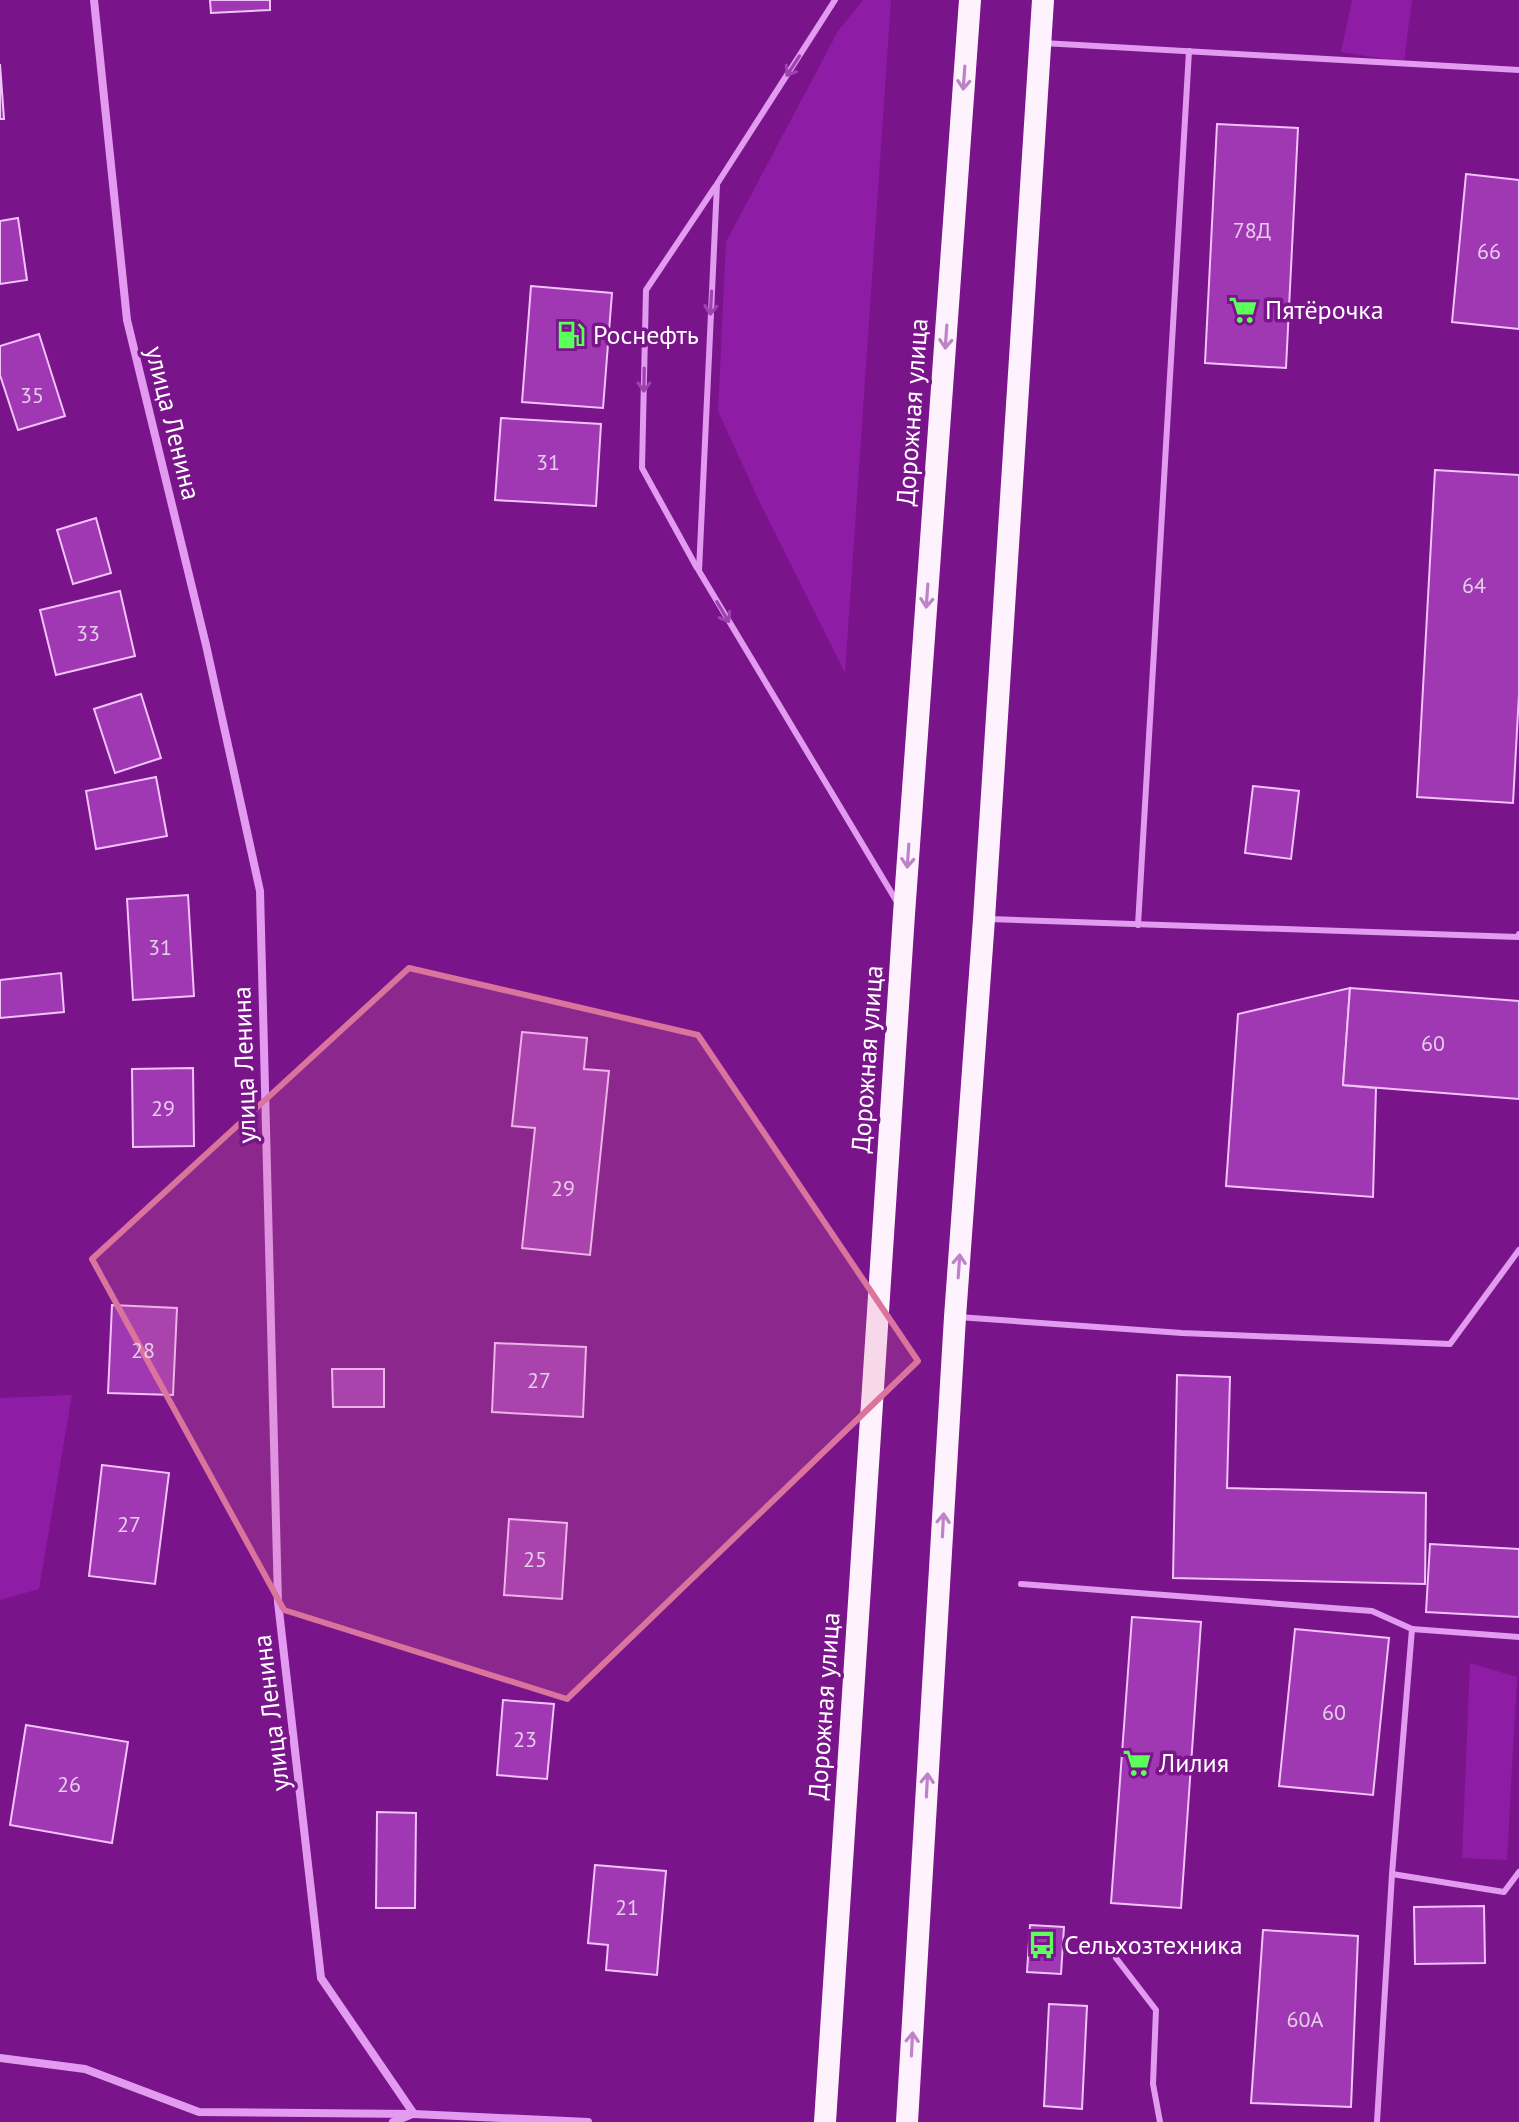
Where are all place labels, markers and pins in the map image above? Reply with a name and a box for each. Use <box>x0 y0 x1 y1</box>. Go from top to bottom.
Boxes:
place label: Пятёрочка <box>1265 293 1384 326</box>
supermarket icon: Пятёрочка <box>1228 295 1258 325</box>
place label: Роснефть <box>593 318 699 351</box>
fuel station icon: Роснефть <box>556 320 586 350</box>
place label: Лилия <box>1158 1746 1229 1779</box>
supermarket icon: Лилия <box>1122 1748 1152 1778</box>
place label: Сельхозтехника <box>1064 1928 1243 1961</box>
bus stop icon: Сельхозтехника <box>1027 1930 1057 1960</box>

